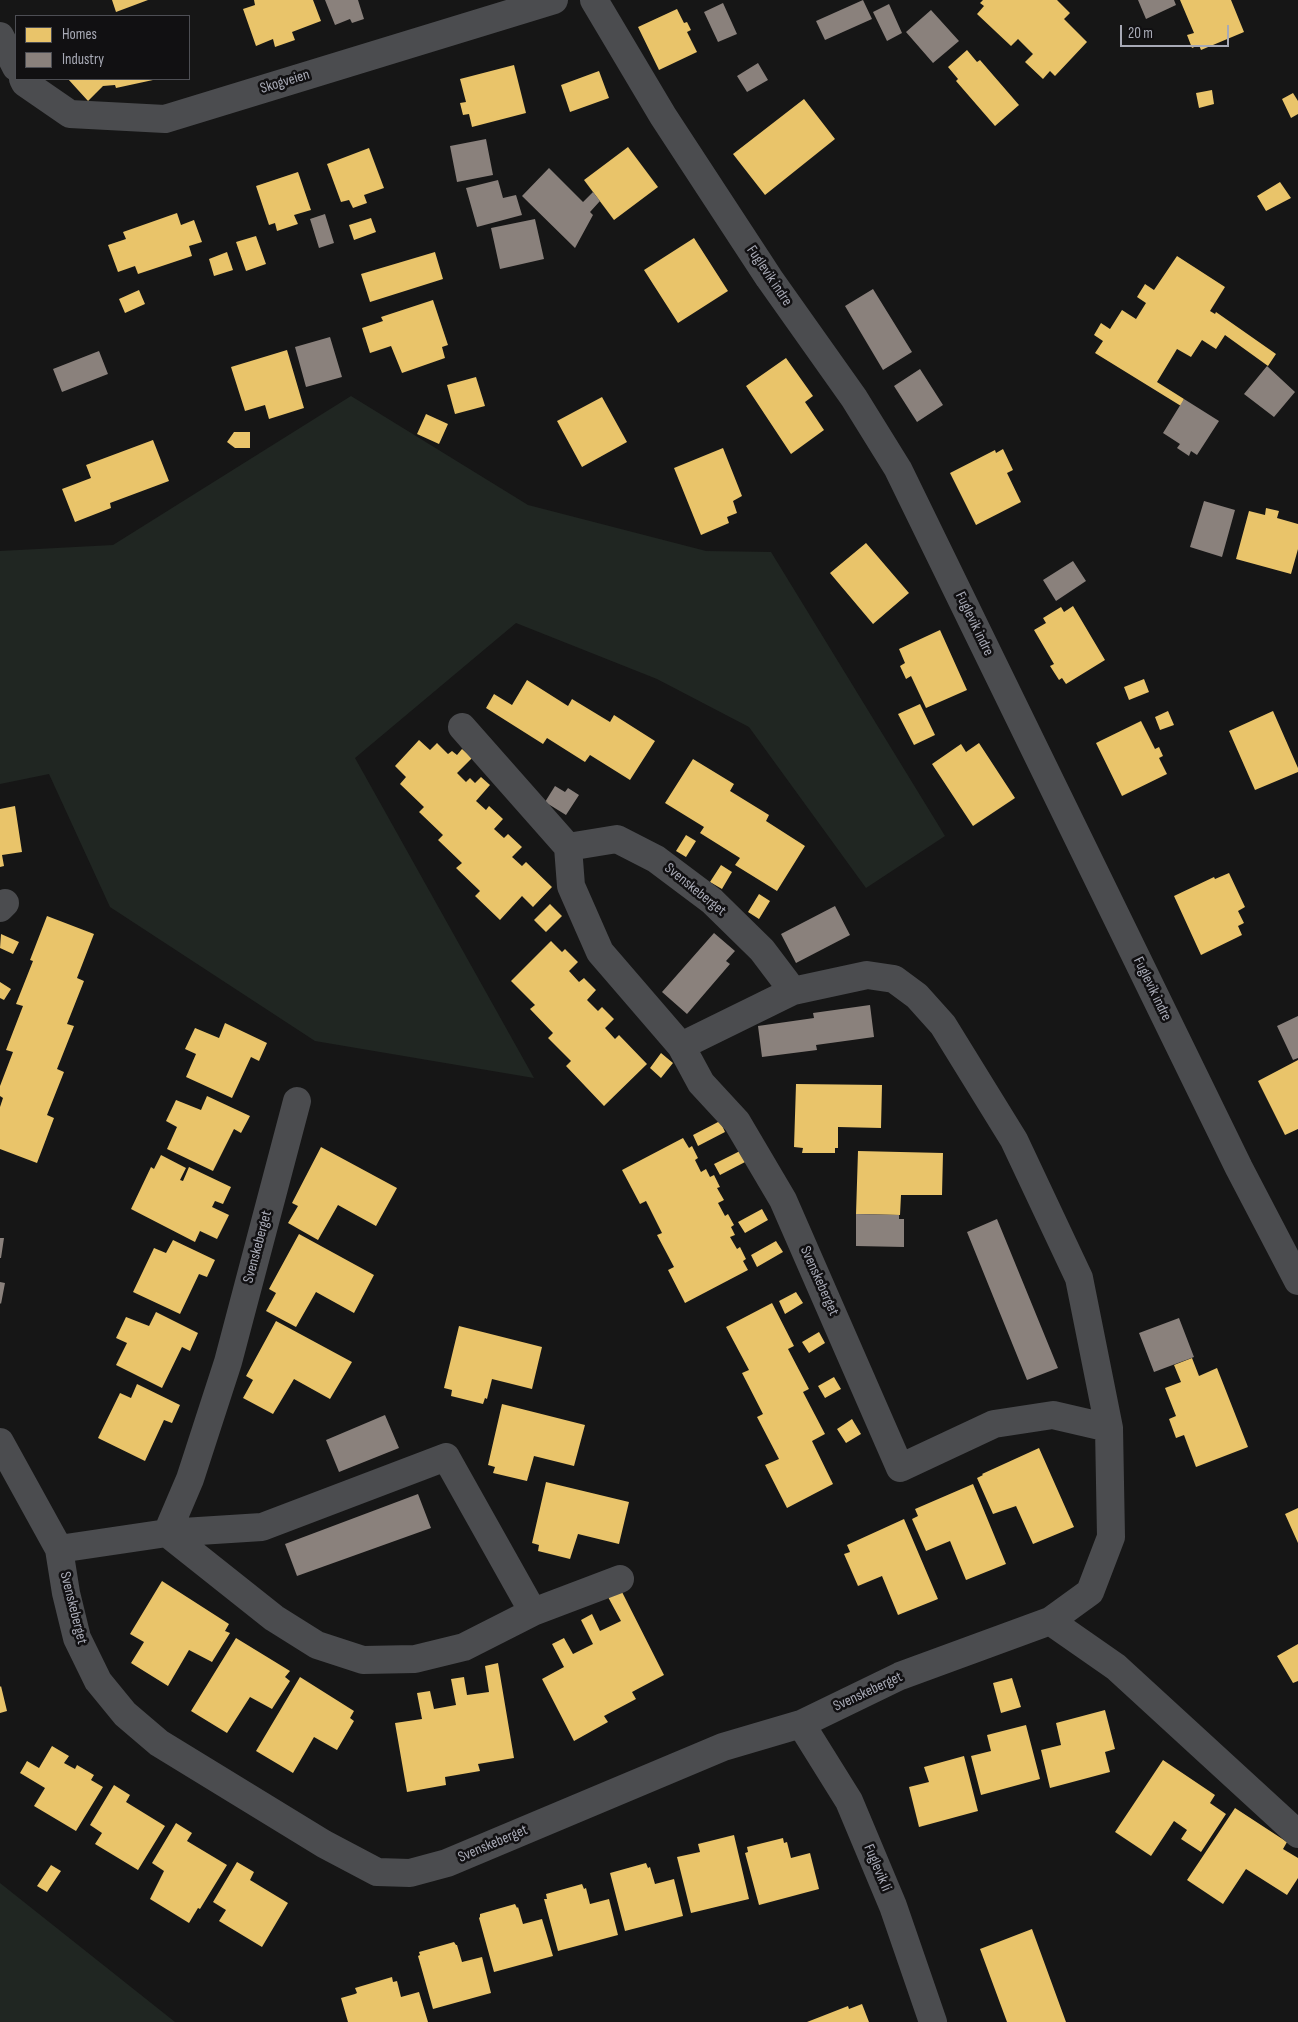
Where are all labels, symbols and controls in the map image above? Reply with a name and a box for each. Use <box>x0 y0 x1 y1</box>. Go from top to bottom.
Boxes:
legend <box>15 15 190 80</box>
scale bar <box>1123 15 1232 47</box>
text: 20 m <box>1128 24 1153 43</box>
text: Homes <box>62 25 97 44</box>
text: Industry <box>62 50 104 69</box>
street label: Skogveien <box>258 66 312 98</box>
street label: Fuglevik indre <box>742 242 796 310</box>
street label: Fuglevik indre <box>951 589 997 659</box>
street label: Svenskeberget <box>661 860 729 920</box>
street label: Fuglevik indre <box>1129 954 1175 1024</box>
street label: Svenskeberget <box>240 1209 276 1285</box>
street label: Svenskeberget <box>796 1244 842 1318</box>
street label: Svenskeberget <box>55 1570 91 1646</box>
street label: Svenskeberget <box>831 1668 905 1716</box>
street label: Svenskeberget <box>455 1821 531 1867</box>
street label: Fuglevik li <box>859 1842 895 1894</box>

